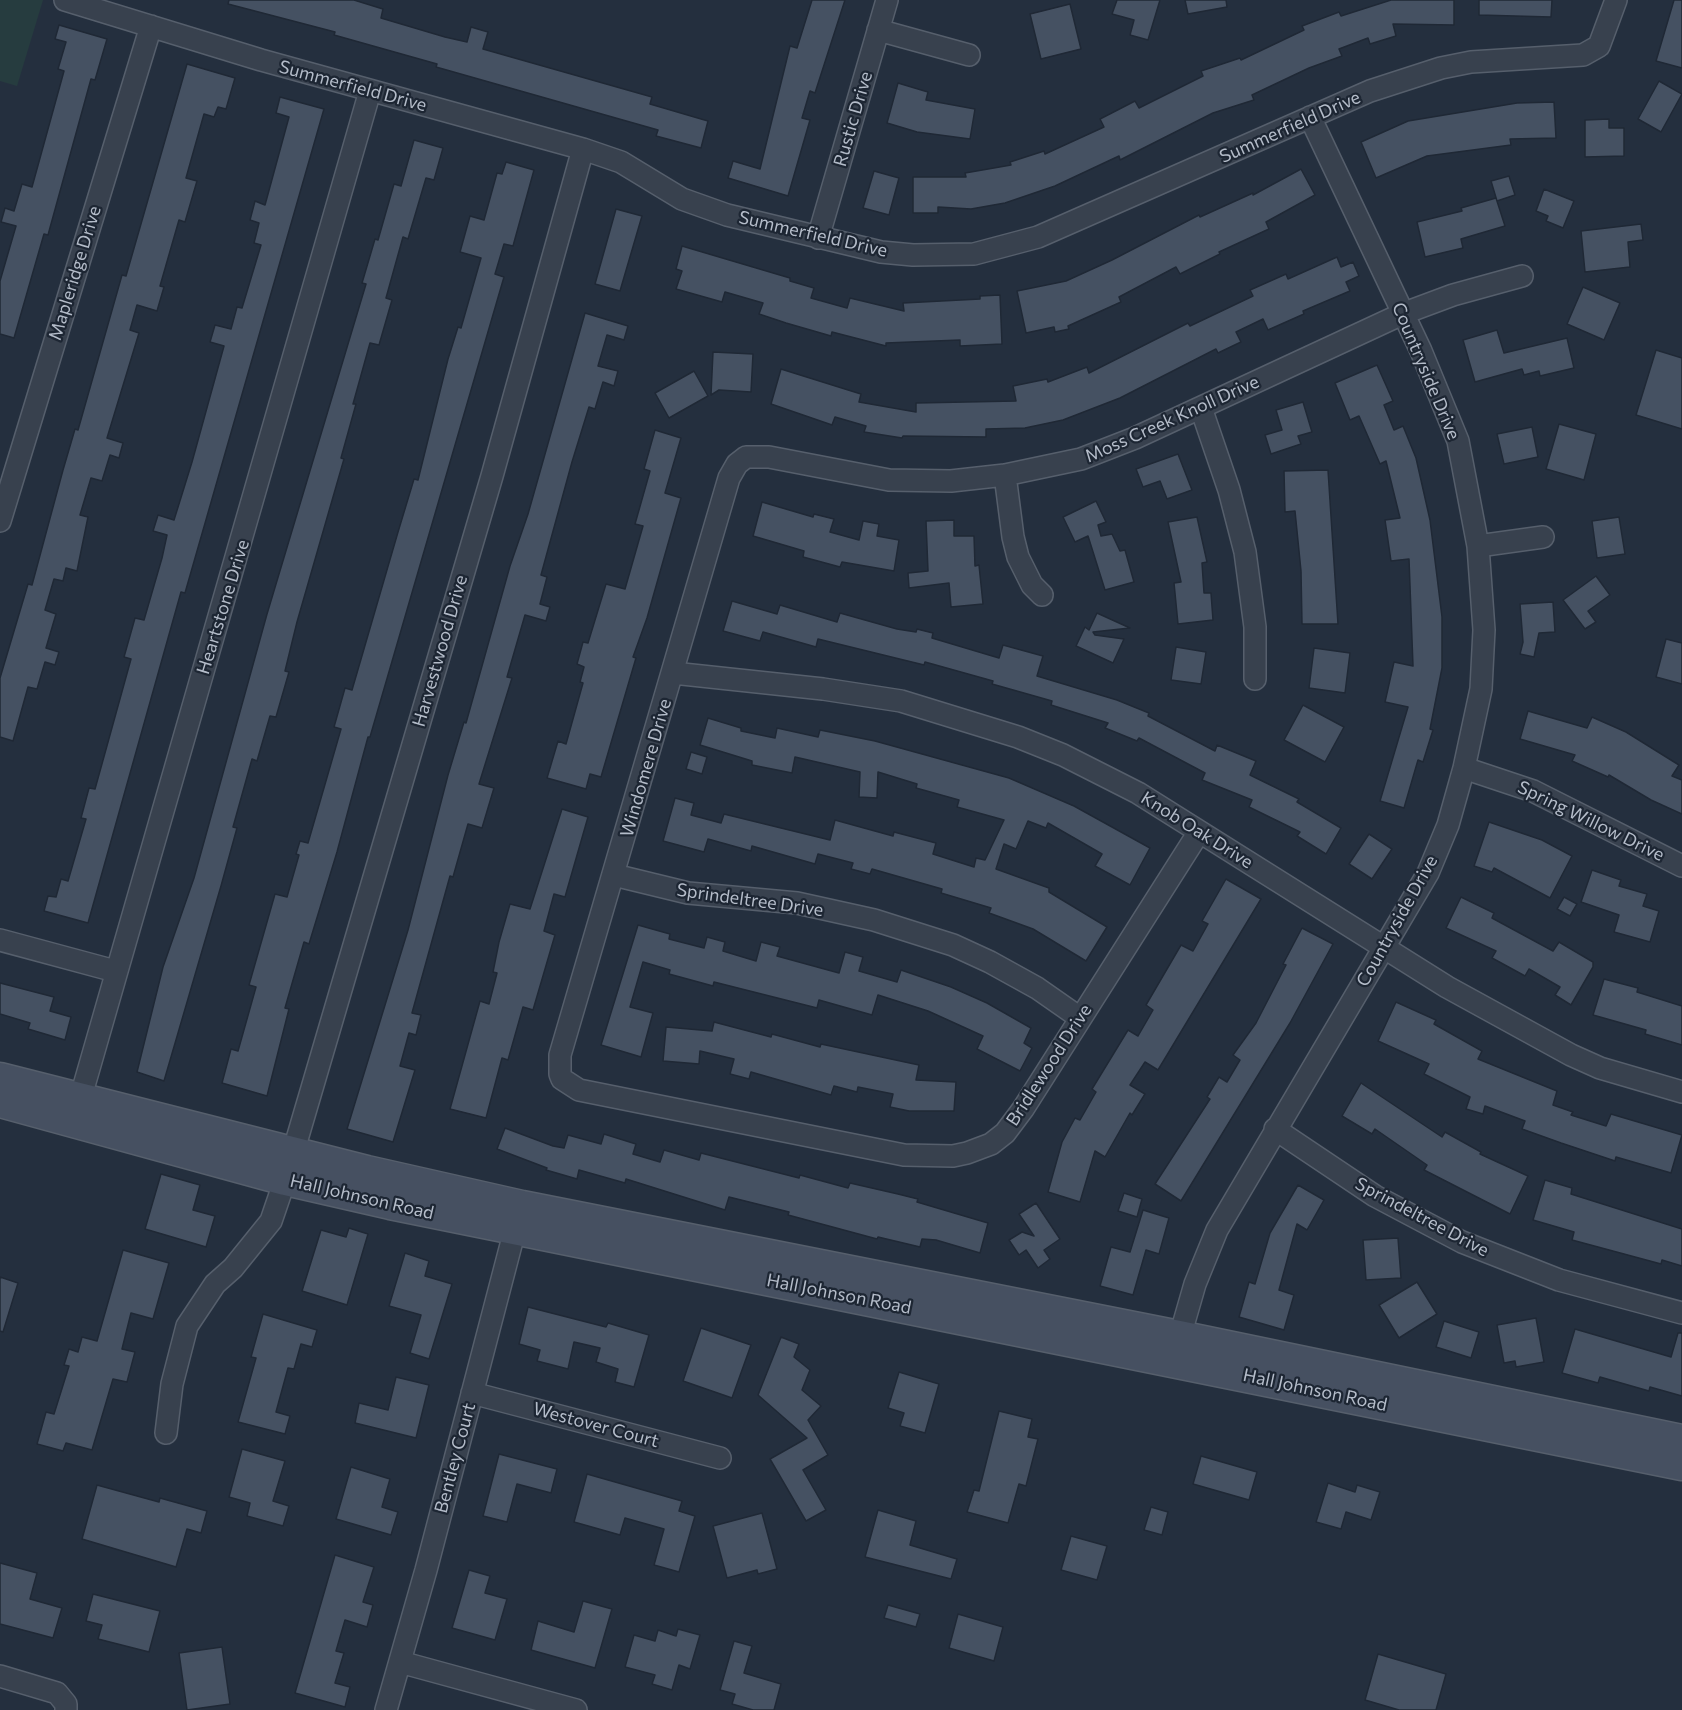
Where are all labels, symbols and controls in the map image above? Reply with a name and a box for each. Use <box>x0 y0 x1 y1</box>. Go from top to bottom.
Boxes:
street label: Summerfield Drive <box>277 56 429 116</box>
street label: Rustic Drive <box>829 69 877 169</box>
street label: Summerfield Drive <box>1216 86 1364 168</box>
street label: Mapleridge Drive <box>44 203 106 343</box>
street label: Summerfield Drive <box>737 206 889 262</box>
street label: Countryside Drive <box>1387 299 1465 443</box>
street label: Moss Creek Knoll Drive <box>1082 371 1262 467</box>
street label: Heartstone Drive <box>192 537 254 677</box>
street label: Harvestwood Drive <box>408 573 472 729</box>
street label: Windomere Drive <box>616 696 676 840</box>
street label: Spring Willow Drive <box>1514 776 1668 866</box>
street label: Knob Oak Drive <box>1137 787 1257 873</box>
street label: Countryside Drive <box>1352 852 1442 990</box>
street label: Sprindeltree Drive <box>675 879 825 921</box>
street label: Bridlewood Drive <box>1002 1000 1096 1130</box>
street label: Hall Johnson Road <box>288 1170 436 1224</box>
street label: Sprindeltree Drive <box>1352 1173 1492 1261</box>
street label: Hall Johnson Road <box>765 1269 913 1319</box>
street label: Hall Johnson Road <box>1241 1364 1389 1416</box>
street label: Westover Court <box>531 1398 661 1452</box>
street label: Bentley Court <box>430 1401 480 1515</box>

